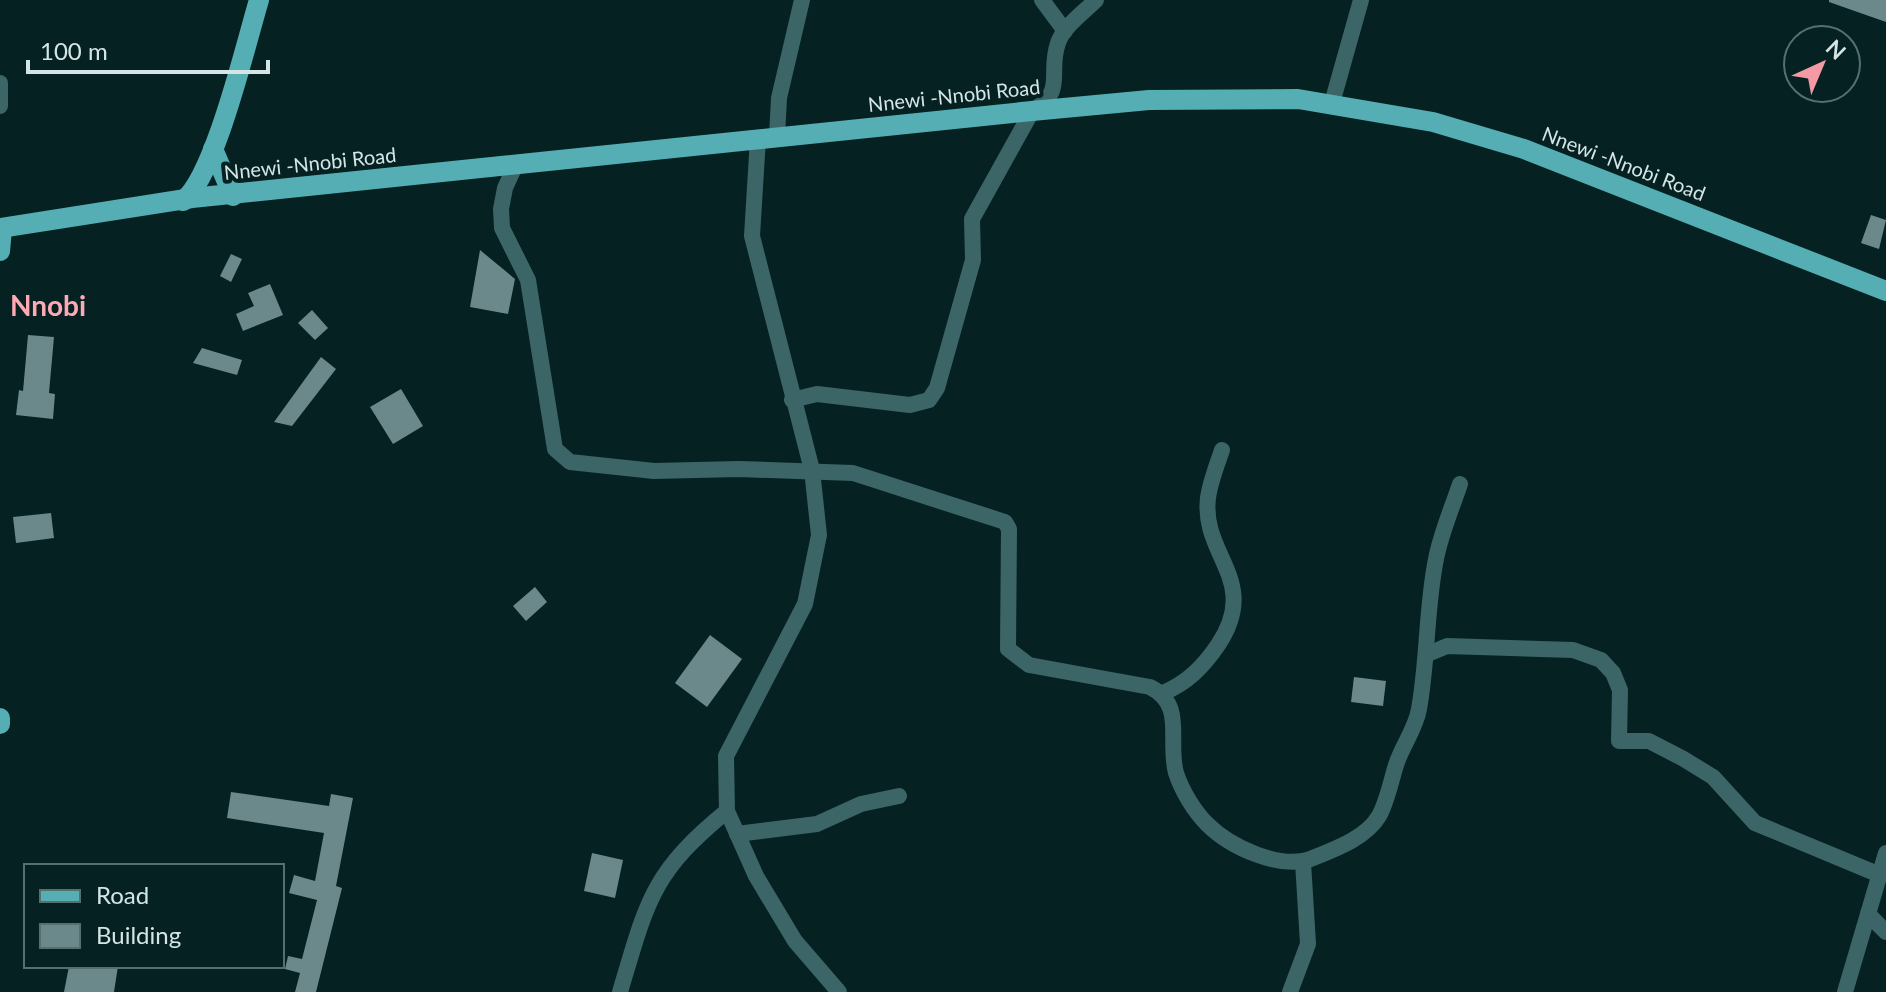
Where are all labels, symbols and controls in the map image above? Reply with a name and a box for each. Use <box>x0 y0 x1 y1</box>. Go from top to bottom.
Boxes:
scale bar <box>28 24 268 74</box>
north arrow <box>1782 24 1862 104</box>
text: N <box>1821 34 1852 65</box>
text: 100 m <box>40 36 108 65</box>
street label: Nnewi -Nnobi Road <box>867 74 1041 116</box>
street label: Nnewi -Nnobi Road <box>1539 121 1709 205</box>
street label: Nnewi -Nnobi Road <box>223 142 397 184</box>
district label: Nnobi <box>10 288 86 322</box>
legend <box>24 864 284 968</box>
text: Road <box>96 880 149 909</box>
text: Building <box>96 920 181 949</box>

